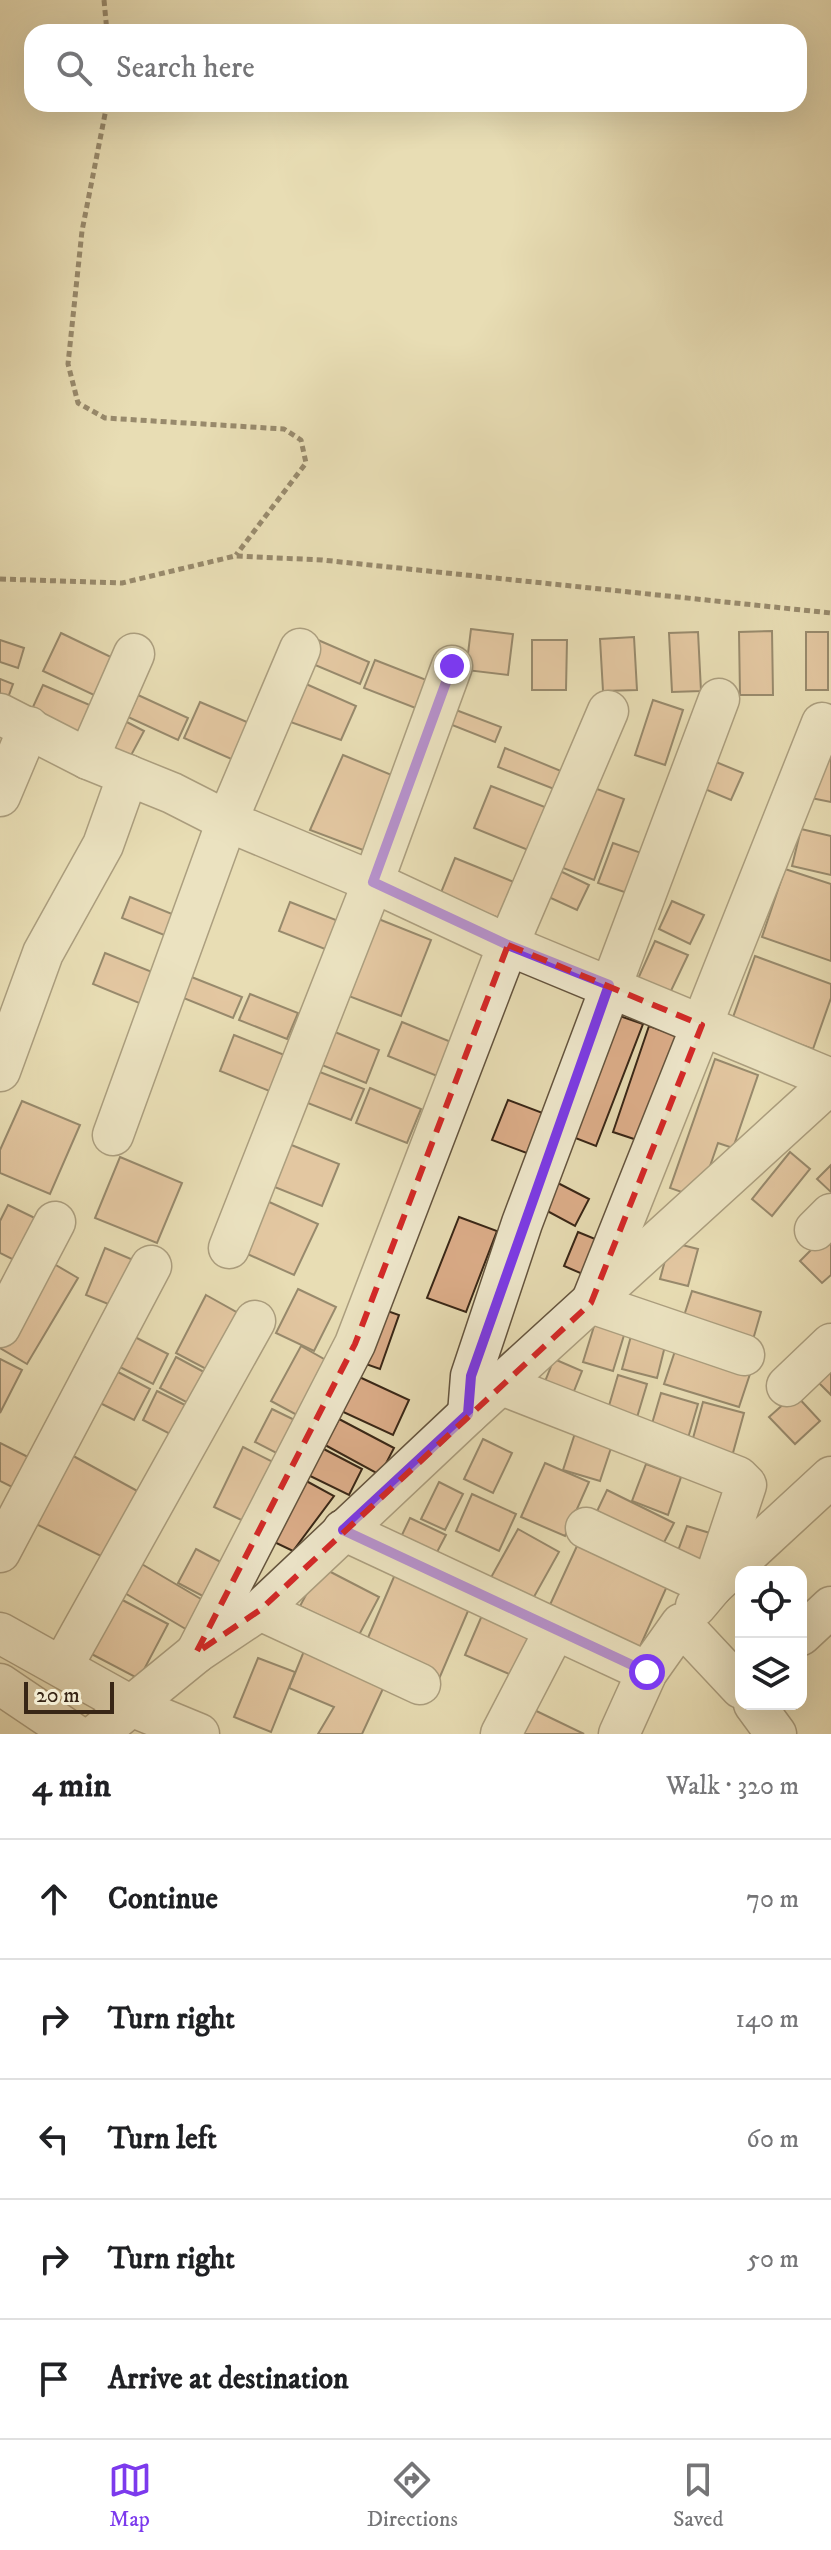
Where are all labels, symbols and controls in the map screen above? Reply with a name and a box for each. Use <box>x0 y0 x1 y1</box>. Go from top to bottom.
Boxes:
search box <box>24 24 807 112</box>
icon: search <box>52 46 96 90</box>
text: Search here <box>116 50 255 87</box>
route end <box>434 648 470 684</box>
map controls <box>735 1566 807 1710</box>
button: locate <box>735 1566 807 1638</box>
button: layers <box>735 1638 807 1710</box>
route start <box>629 1654 665 1690</box>
scale bar <box>24 1678 114 1714</box>
text: 20 m <box>36 1682 80 1709</box>
text: 4 min <box>32 1765 111 1807</box>
text: Walk · 320 m <box>666 1770 799 1803</box>
icon: ahead <box>32 1877 76 1921</box>
text: Continue <box>108 1881 218 1918</box>
text: 70 m <box>746 1883 799 1916</box>
icon: right <box>32 1997 76 2041</box>
text: Turn right <box>108 2001 235 2038</box>
text: 140 m <box>735 2003 799 2036</box>
icon: left <box>32 2117 76 2161</box>
text: Turn left <box>108 2121 217 2158</box>
text: 60 m <box>746 2123 799 2156</box>
icon: right <box>32 2237 76 2281</box>
text: Turn right <box>108 2241 235 2278</box>
text: 50 m <box>747 2243 799 2276</box>
icon: arrive <box>32 2357 76 2401</box>
text: Arrive at destination <box>108 2361 349 2398</box>
tab: Map <box>108 2458 152 2533</box>
tab: Directions <box>367 2458 458 2533</box>
tab: Saved <box>673 2458 723 2533</box>

